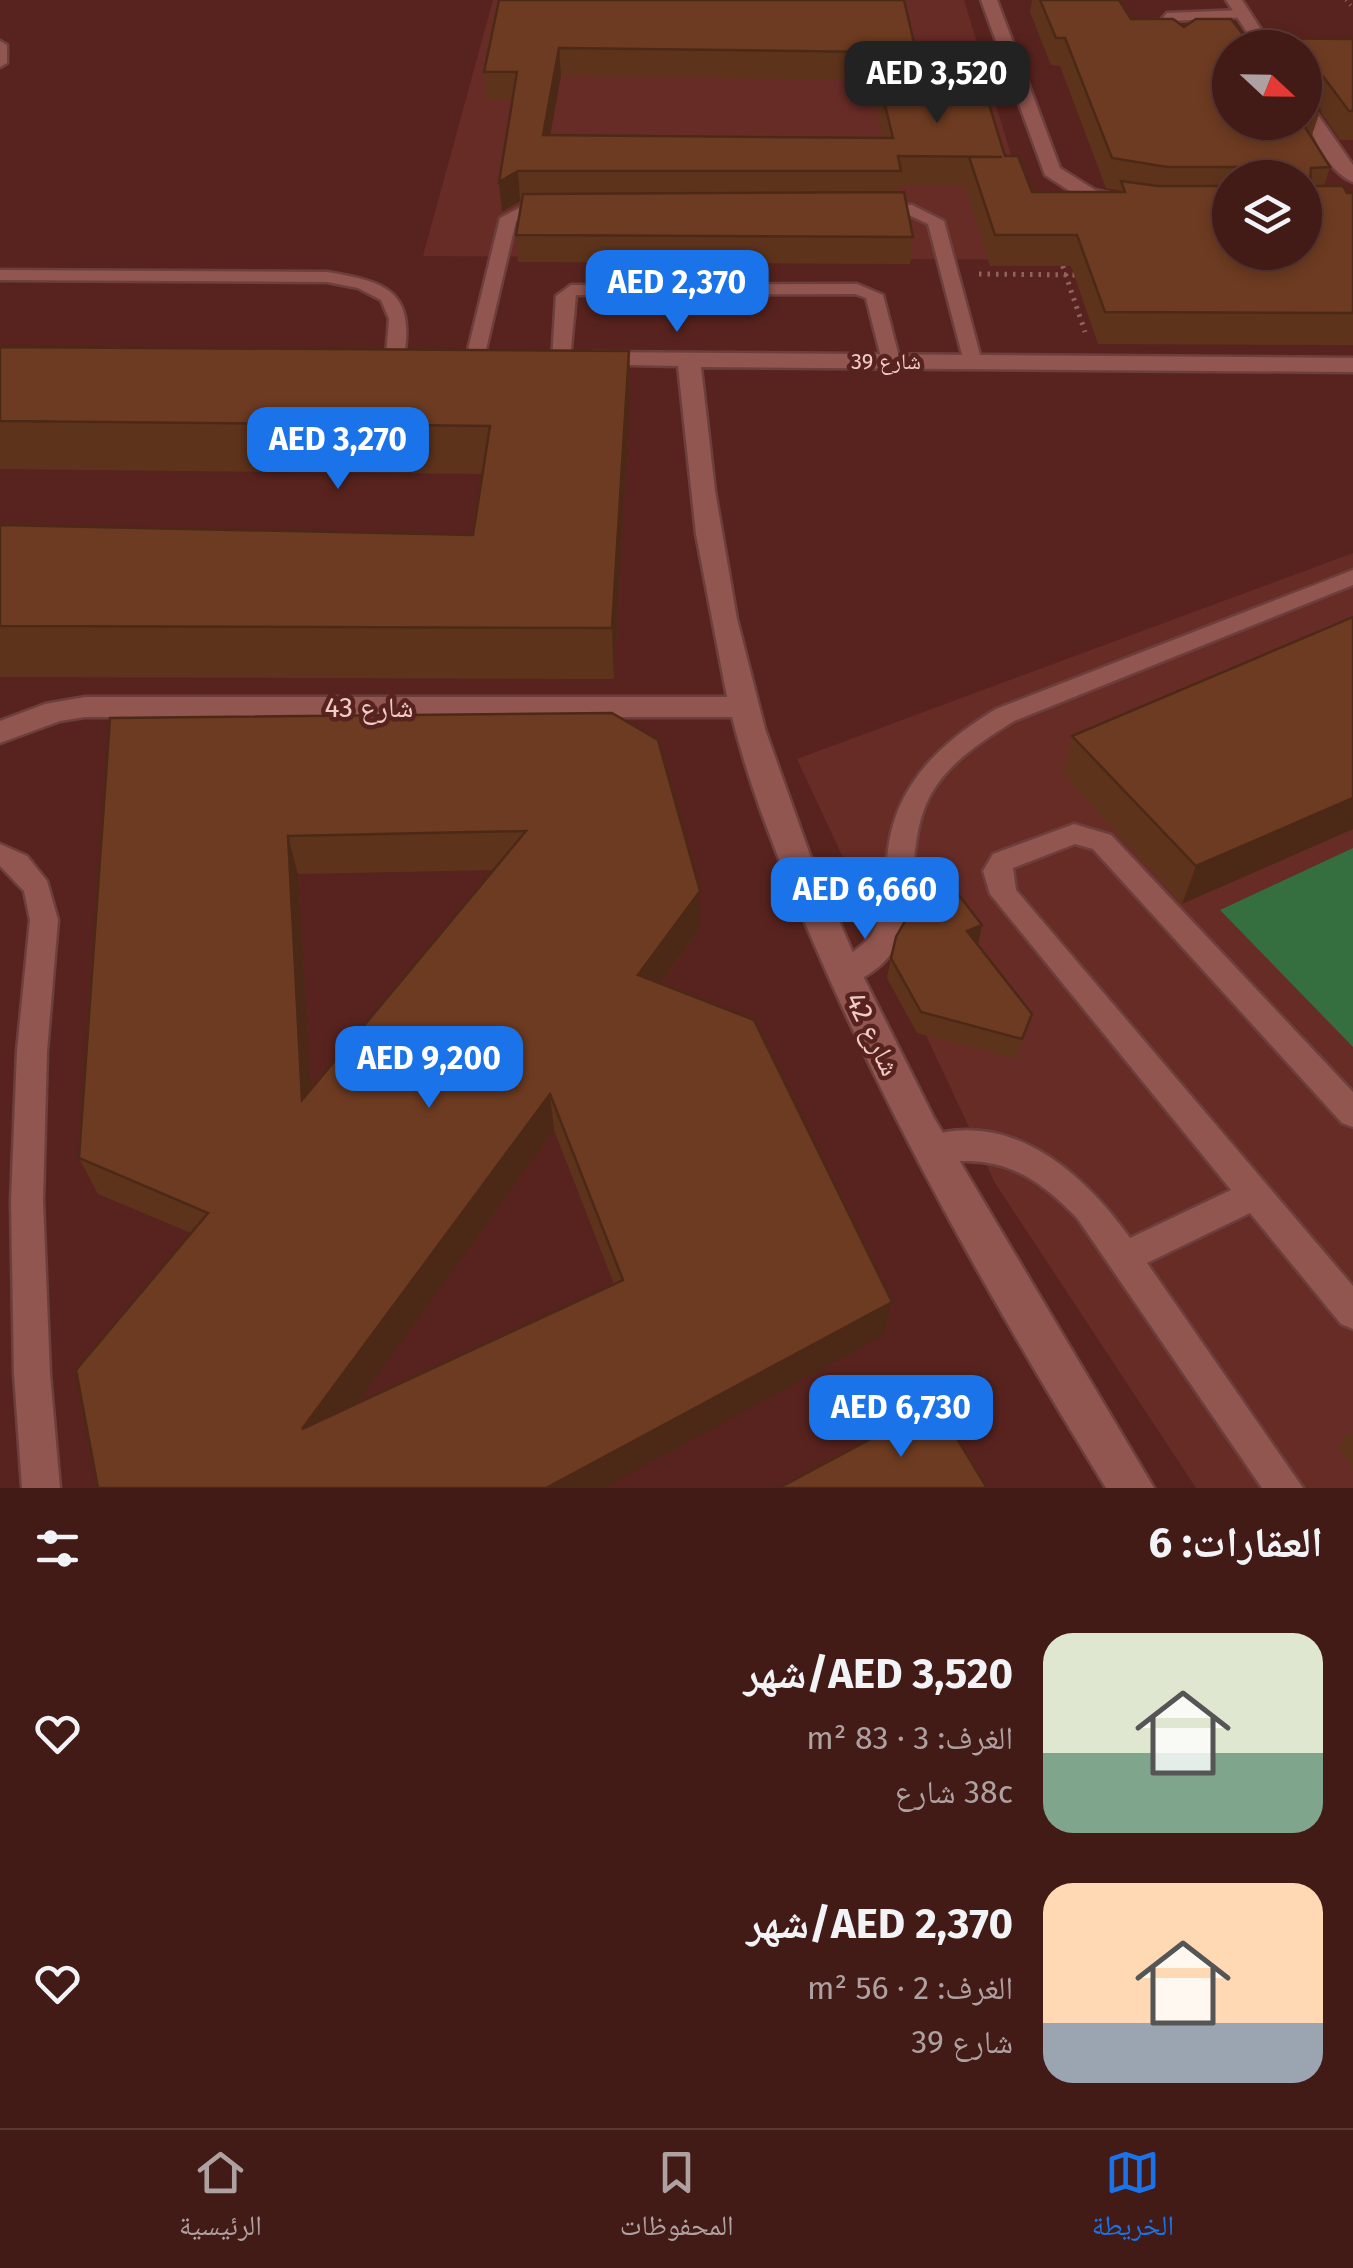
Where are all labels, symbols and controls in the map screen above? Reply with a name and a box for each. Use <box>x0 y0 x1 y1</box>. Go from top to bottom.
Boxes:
north arrow <box>1212 30 1322 140</box>
map controls <box>1212 30 1322 270</box>
pin: AED 3,520 <box>823 41 1051 126</box>
text: AED 3,520 <box>867 54 1007 92</box>
button: layers <box>1212 160 1322 270</box>
pin: AED 2,370 <box>563 250 791 335</box>
text: AED 2,370 <box>608 263 746 301</box>
street label: شارع 39 <box>851 348 921 375</box>
pin: AED 3,270 <box>224 407 452 492</box>
text: AED 3,270 <box>269 420 407 458</box>
street label: شارع 43 <box>324 691 414 725</box>
pin: AED 6,660 <box>751 857 979 942</box>
text: AED 6,660 <box>793 870 937 908</box>
street label: شارع 42 <box>838 987 907 1082</box>
pin: AED 9,200 <box>315 1026 543 1111</box>
text: AED 9,200 <box>357 1039 501 1077</box>
pin: AED 6,730 <box>787 1375 1015 1460</box>
text: AED 6,730 <box>831 1388 971 1426</box>
text: العقارات: 6 <box>1148 1518 1323 1568</box>
icon: filters <box>30 1521 85 1576</box>
text: AED 3,520/شهر <box>744 1649 1013 1699</box>
icon: home <box>1123 1673 1243 1793</box>
icon: heart <box>30 1706 85 1761</box>
text: الغرف: 3 · 83 m² <box>806 1719 1013 1757</box>
text: 38c شارع <box>895 1773 1013 1811</box>
text: AED 2,370/شهر <box>746 1899 1013 1949</box>
icon: home <box>1123 1923 1243 2043</box>
icon: heart <box>30 1956 85 2011</box>
text: الغرف: 2 · 56 m² <box>807 1969 1013 2007</box>
text: شارع 39 <box>911 2023 1013 2061</box>
tab: الرئيسية <box>179 2145 262 2253</box>
tab: المحفوظات <box>620 2145 734 2253</box>
tab: الخريطة <box>1092 2145 1174 2253</box>

